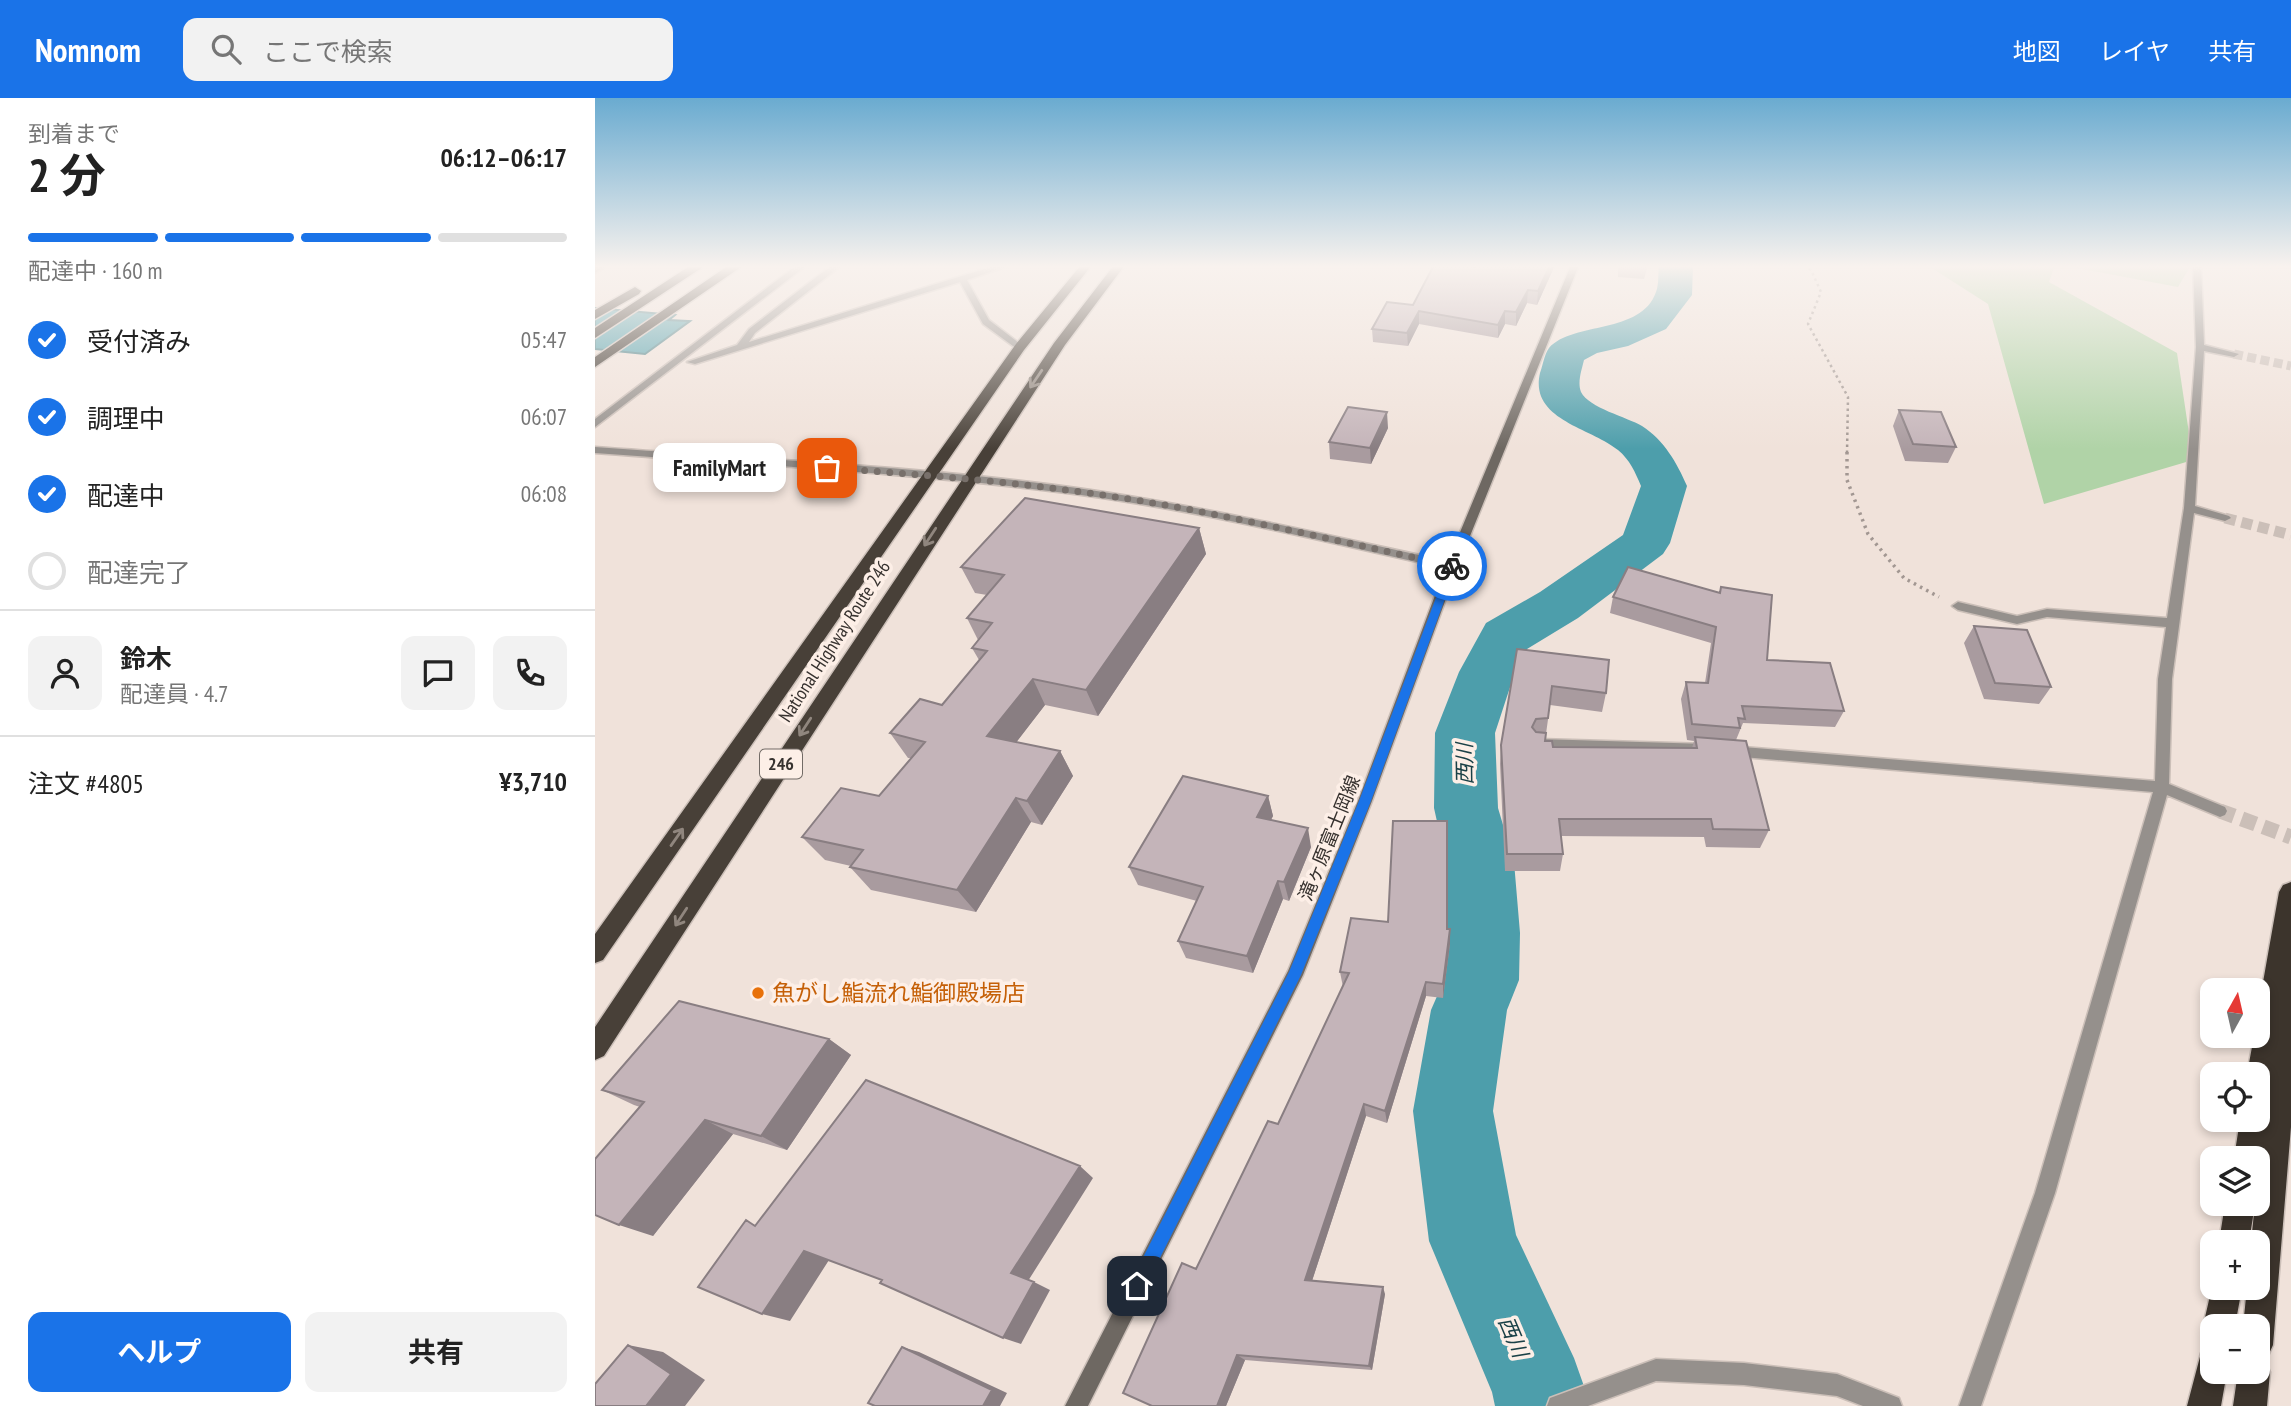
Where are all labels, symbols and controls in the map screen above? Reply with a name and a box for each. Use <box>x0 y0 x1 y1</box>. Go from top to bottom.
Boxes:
search box <box>183 18 673 81</box>
text: Nomnom <box>35 28 141 71</box>
icon: search <box>207 30 245 68</box>
text: ここで検索 <box>263 35 393 68</box>
text: 地図 <box>2013 36 2061 67</box>
text: レイヤ <box>2099 36 2170 67</box>
text: 共有 <box>2208 36 2256 67</box>
text: 到着まで <box>28 119 120 148</box>
text: 06:12–06:17 <box>440 141 567 174</box>
text: 2 分 <box>28 145 105 205</box>
text: 配達中 · 160 m <box>28 256 163 285</box>
icon: check <box>28 321 66 359</box>
text: 受付済み <box>87 325 191 358</box>
text: 05:47 <box>521 325 567 354</box>
one-way arrow <box>1029 369 1043 388</box>
icon: check <box>28 398 66 436</box>
text: 調理中 <box>87 402 165 435</box>
text: 06:07 <box>521 402 567 431</box>
pin <box>797 438 857 498</box>
callout: FamilyMart <box>652 444 785 492</box>
icon: bag <box>808 449 846 487</box>
text: FamilyMart <box>673 453 766 482</box>
icon: check <box>28 475 66 513</box>
text: 配達中 <box>87 479 165 512</box>
text: 06:08 <box>521 479 567 508</box>
one-way arrow <box>923 526 937 546</box>
courier <box>1417 531 1487 601</box>
icon: bike <box>1433 547 1471 585</box>
text: 配達完了 <box>87 556 191 589</box>
street label: National Highway Route 246 <box>773 556 895 726</box>
button: person <box>28 636 102 710</box>
button: chat <box>401 636 475 710</box>
button: phone <box>493 636 567 710</box>
text: 鈴木 <box>120 642 172 675</box>
text: 配達員 · 4.7 <box>120 679 228 708</box>
one-way arrow <box>798 716 812 736</box>
water label: 西川 <box>1451 741 1478 785</box>
road number: 246 <box>760 750 802 778</box>
text: ¥3,710 <box>499 765 567 798</box>
text: 注文 #4805 <box>28 767 144 800</box>
street label: 滝ヶ原富士岡線 <box>1293 772 1365 904</box>
one-way arrow <box>670 828 684 847</box>
one-way arrow <box>673 907 688 926</box>
place label: 魚がし鮨流れ鮨御殿場店 <box>772 978 1025 1007</box>
north arrow <box>2200 978 2270 1048</box>
map controls <box>2200 978 2270 1384</box>
marker: 魚がし鮨流れ鮨御殿場店 <box>750 985 766 1001</box>
button: locate <box>2200 1062 2270 1132</box>
button: layers <box>2200 1146 2270 1216</box>
button: + <box>2200 1230 2270 1300</box>
pin <box>1107 1256 1167 1316</box>
icon: home <box>1118 1267 1156 1305</box>
button: ヘルプ <box>28 1312 291 1392</box>
button: 共有 <box>305 1312 567 1392</box>
water label: 西川 <box>1493 1312 1535 1363</box>
button: − <box>2200 1314 2270 1384</box>

